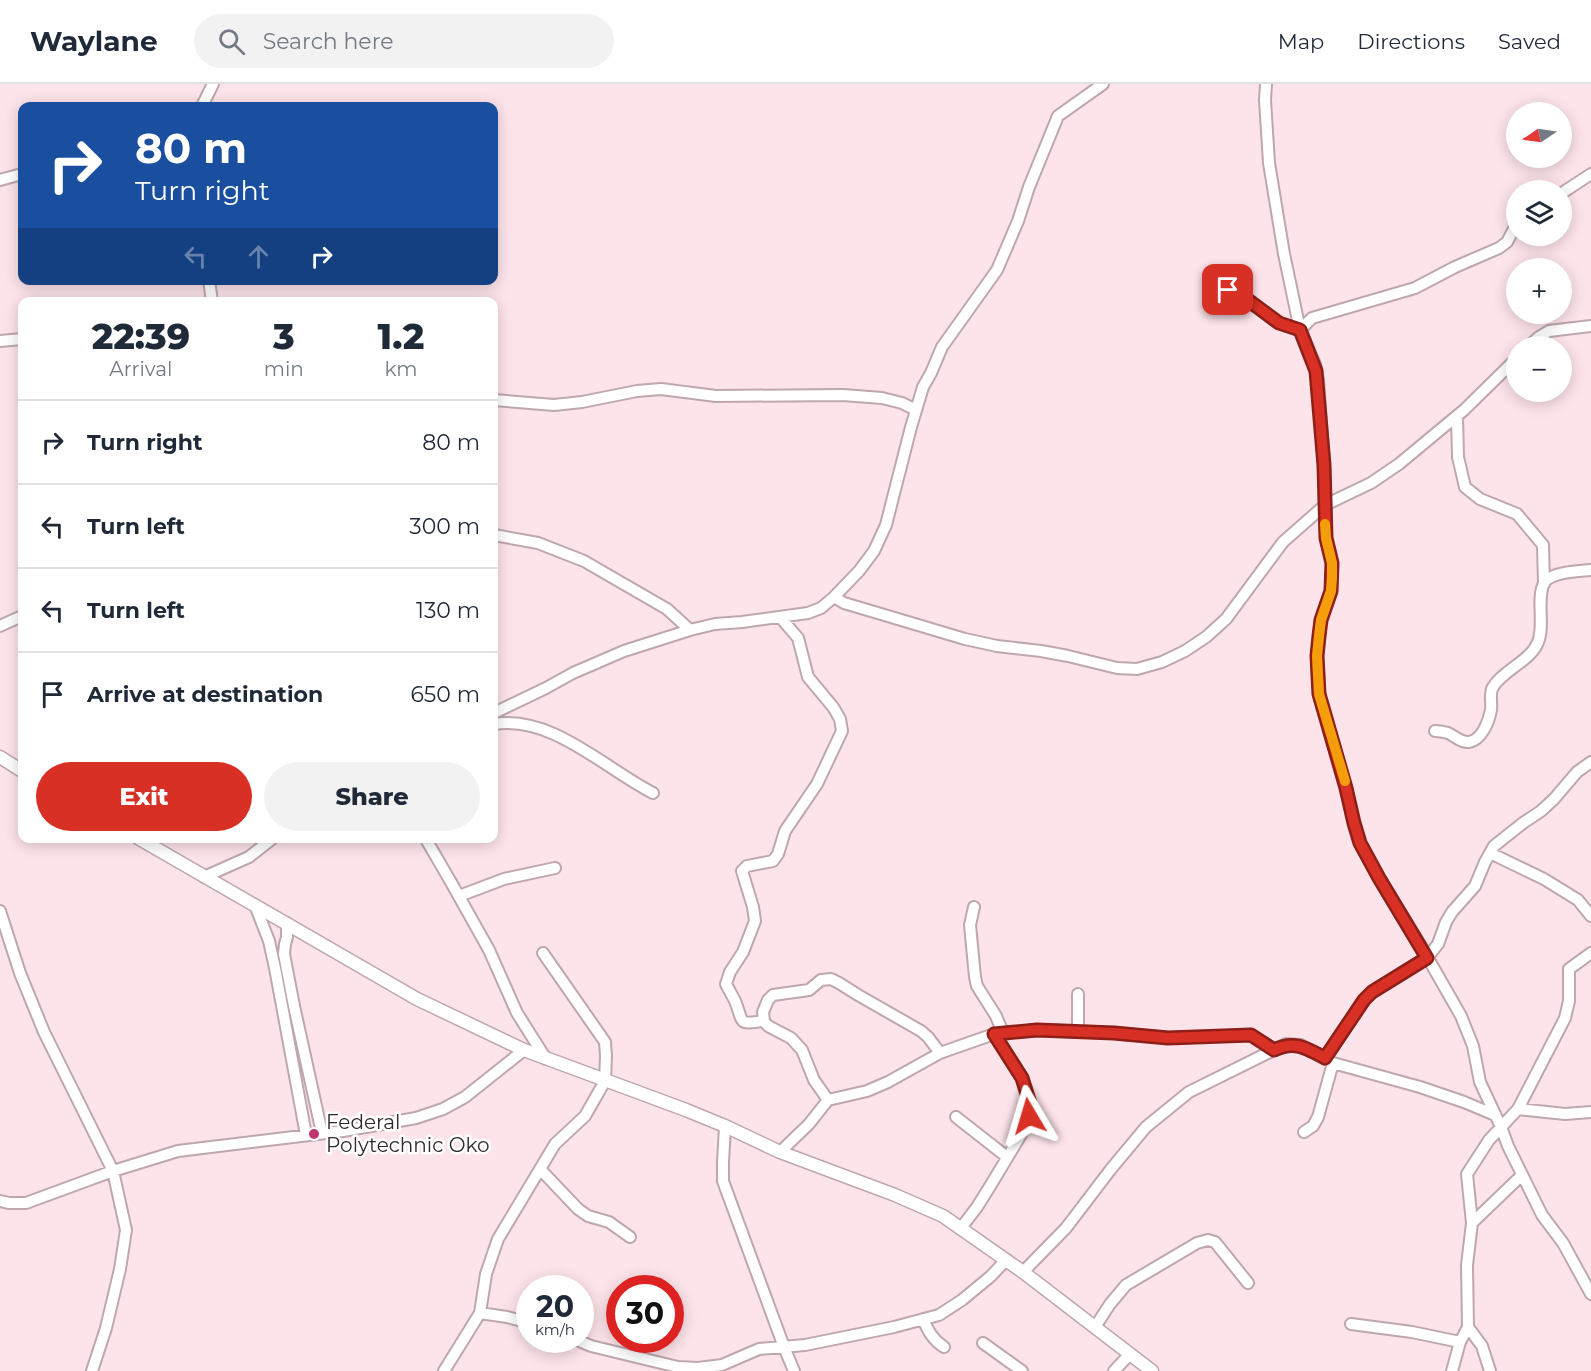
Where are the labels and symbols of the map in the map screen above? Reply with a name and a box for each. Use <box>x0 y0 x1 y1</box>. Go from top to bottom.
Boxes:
north arrow <box>1506 102 1572 168</box>
pin <box>1202 264 1253 315</box>
position arrow <box>997 1084 1061 1148</box>
place label: Federal Polytechnic Oko <box>326 1110 490 1157</box>
marker: Federal Polytechnic Oko <box>307 1127 321 1141</box>
speed limit sign: 30 <box>606 1275 684 1353</box>

